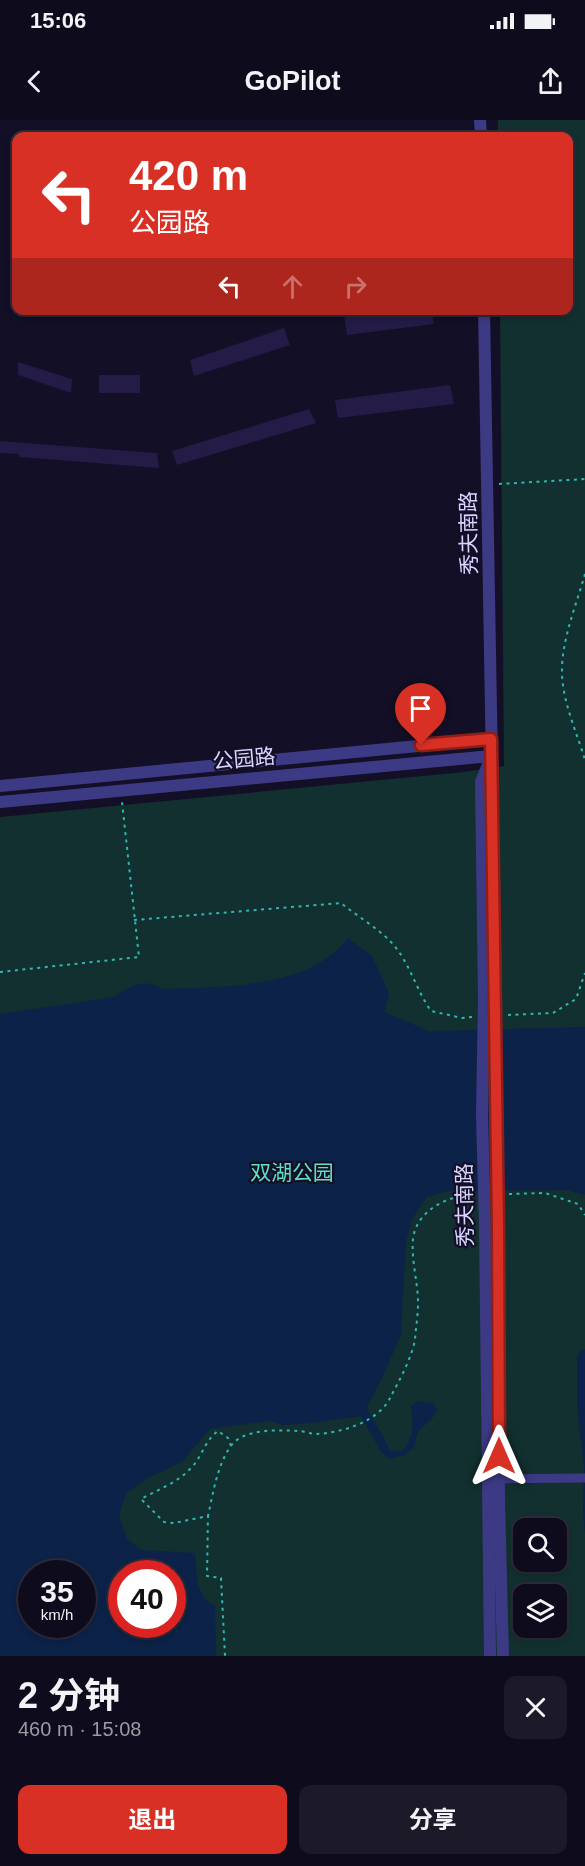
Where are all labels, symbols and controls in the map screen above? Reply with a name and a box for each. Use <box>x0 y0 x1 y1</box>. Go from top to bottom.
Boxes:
text: 15:06 <box>30 8 86 33</box>
icon: back <box>18 65 51 98</box>
icon: share <box>534 65 567 98</box>
text: GoPilot <box>245 66 341 96</box>
text: 420 m <box>129 152 248 199</box>
icon: left <box>30 156 108 234</box>
text: 公园路 <box>129 208 210 238</box>
icon: left <box>213 270 246 303</box>
icon: ahead <box>276 270 309 303</box>
icon: right <box>339 270 372 303</box>
street label: 秀夫南路 <box>456 491 481 575</box>
pin <box>395 683 446 745</box>
icon: arrive <box>404 692 437 725</box>
street label: 公园路 <box>212 744 276 773</box>
park label: 双湖公园 <box>250 1161 334 1184</box>
street label: 秀夫南路 <box>452 1163 477 1247</box>
position arrow <box>467 1424 531 1488</box>
map controls <box>513 1518 567 1638</box>
button: search <box>513 1518 567 1572</box>
speed limit sign: 40 <box>108 1560 186 1638</box>
text: 35 <box>40 1575 74 1608</box>
button: layers <box>513 1584 567 1638</box>
text: km/h <box>41 1606 73 1623</box>
text: 2 分钟 <box>18 1675 120 1716</box>
button: close <box>504 1676 567 1739</box>
text: 460 m · 15:08 <box>18 1718 141 1740</box>
button: 退出 <box>18 1785 287 1854</box>
button: 分享 <box>299 1785 567 1854</box>

